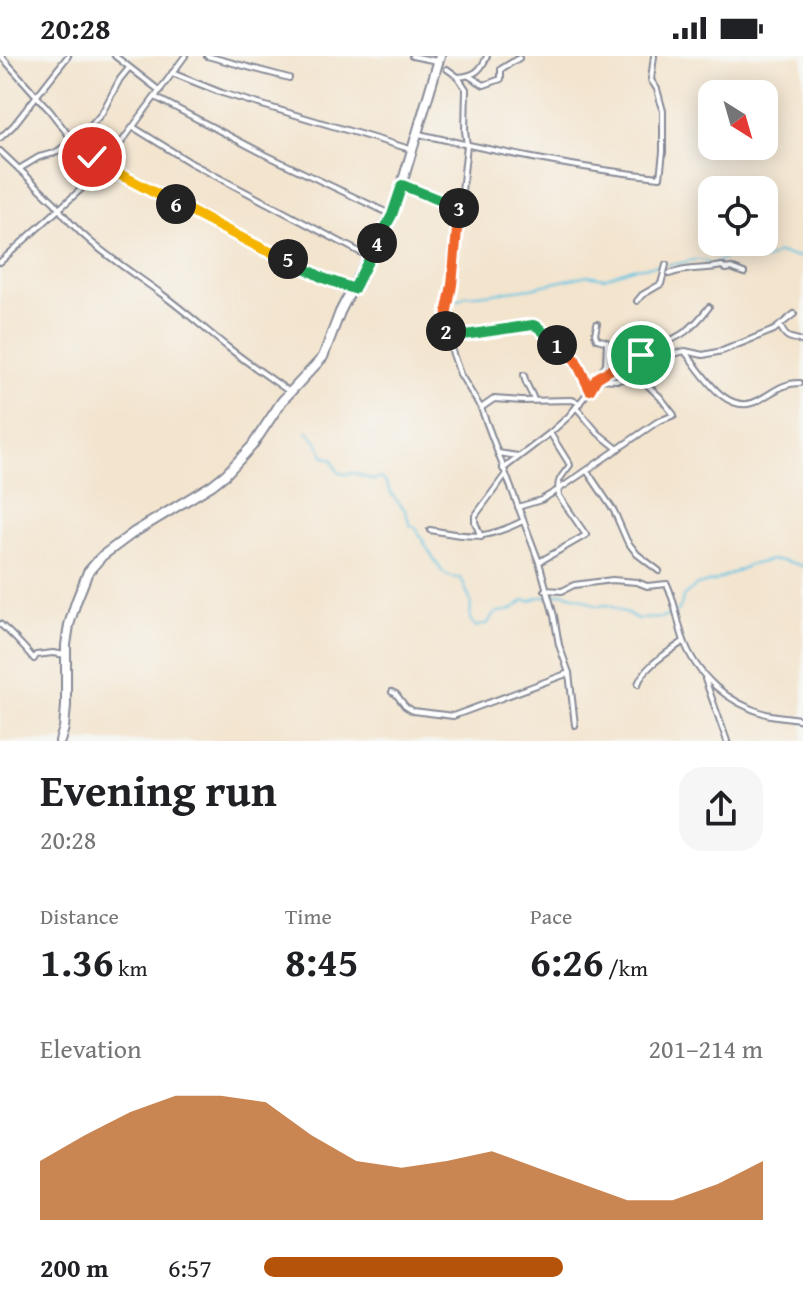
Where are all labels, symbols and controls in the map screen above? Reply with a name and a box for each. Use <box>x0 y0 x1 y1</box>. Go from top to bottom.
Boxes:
text: 20:28 <box>40 6 111 50</box>
north arrow <box>698 80 778 160</box>
map controls <box>698 80 778 256</box>
pin <box>58 123 126 191</box>
icon: check <box>70 135 114 179</box>
button: locate <box>698 176 778 256</box>
pin: 6 <box>156 184 196 224</box>
text: 6 <box>170 188 182 220</box>
pin: 3 <box>439 188 479 228</box>
text: 3 <box>453 192 465 224</box>
pin: 4 <box>357 223 397 263</box>
text: 4 <box>371 227 383 259</box>
pin: 5 <box>268 239 308 279</box>
text: 5 <box>282 243 294 275</box>
pin: 2 <box>426 311 466 351</box>
text: 2 <box>440 315 452 347</box>
pin <box>607 321 675 389</box>
pin: 1 <box>537 325 577 365</box>
text: 1 <box>551 329 563 361</box>
icon: arrive <box>619 333 663 377</box>
text: Evening run <box>40 758 277 822</box>
button: share <box>679 767 763 851</box>
text: 20:28 <box>40 820 96 859</box>
text: Distance <box>40 900 119 932</box>
text: Time <box>285 900 332 932</box>
text: Pace <box>530 900 572 932</box>
text: 1.36 <box>40 932 113 991</box>
text: 8:45 <box>285 932 358 991</box>
text: 6:26 <box>530 932 603 991</box>
text: km <box>113 952 147 984</box>
text: /km <box>603 952 648 984</box>
text: Elevation <box>40 1029 142 1068</box>
text: 201–214 m <box>649 1029 763 1068</box>
text: 200 m <box>40 1248 108 1287</box>
text: 6:57 <box>168 1248 212 1287</box>

